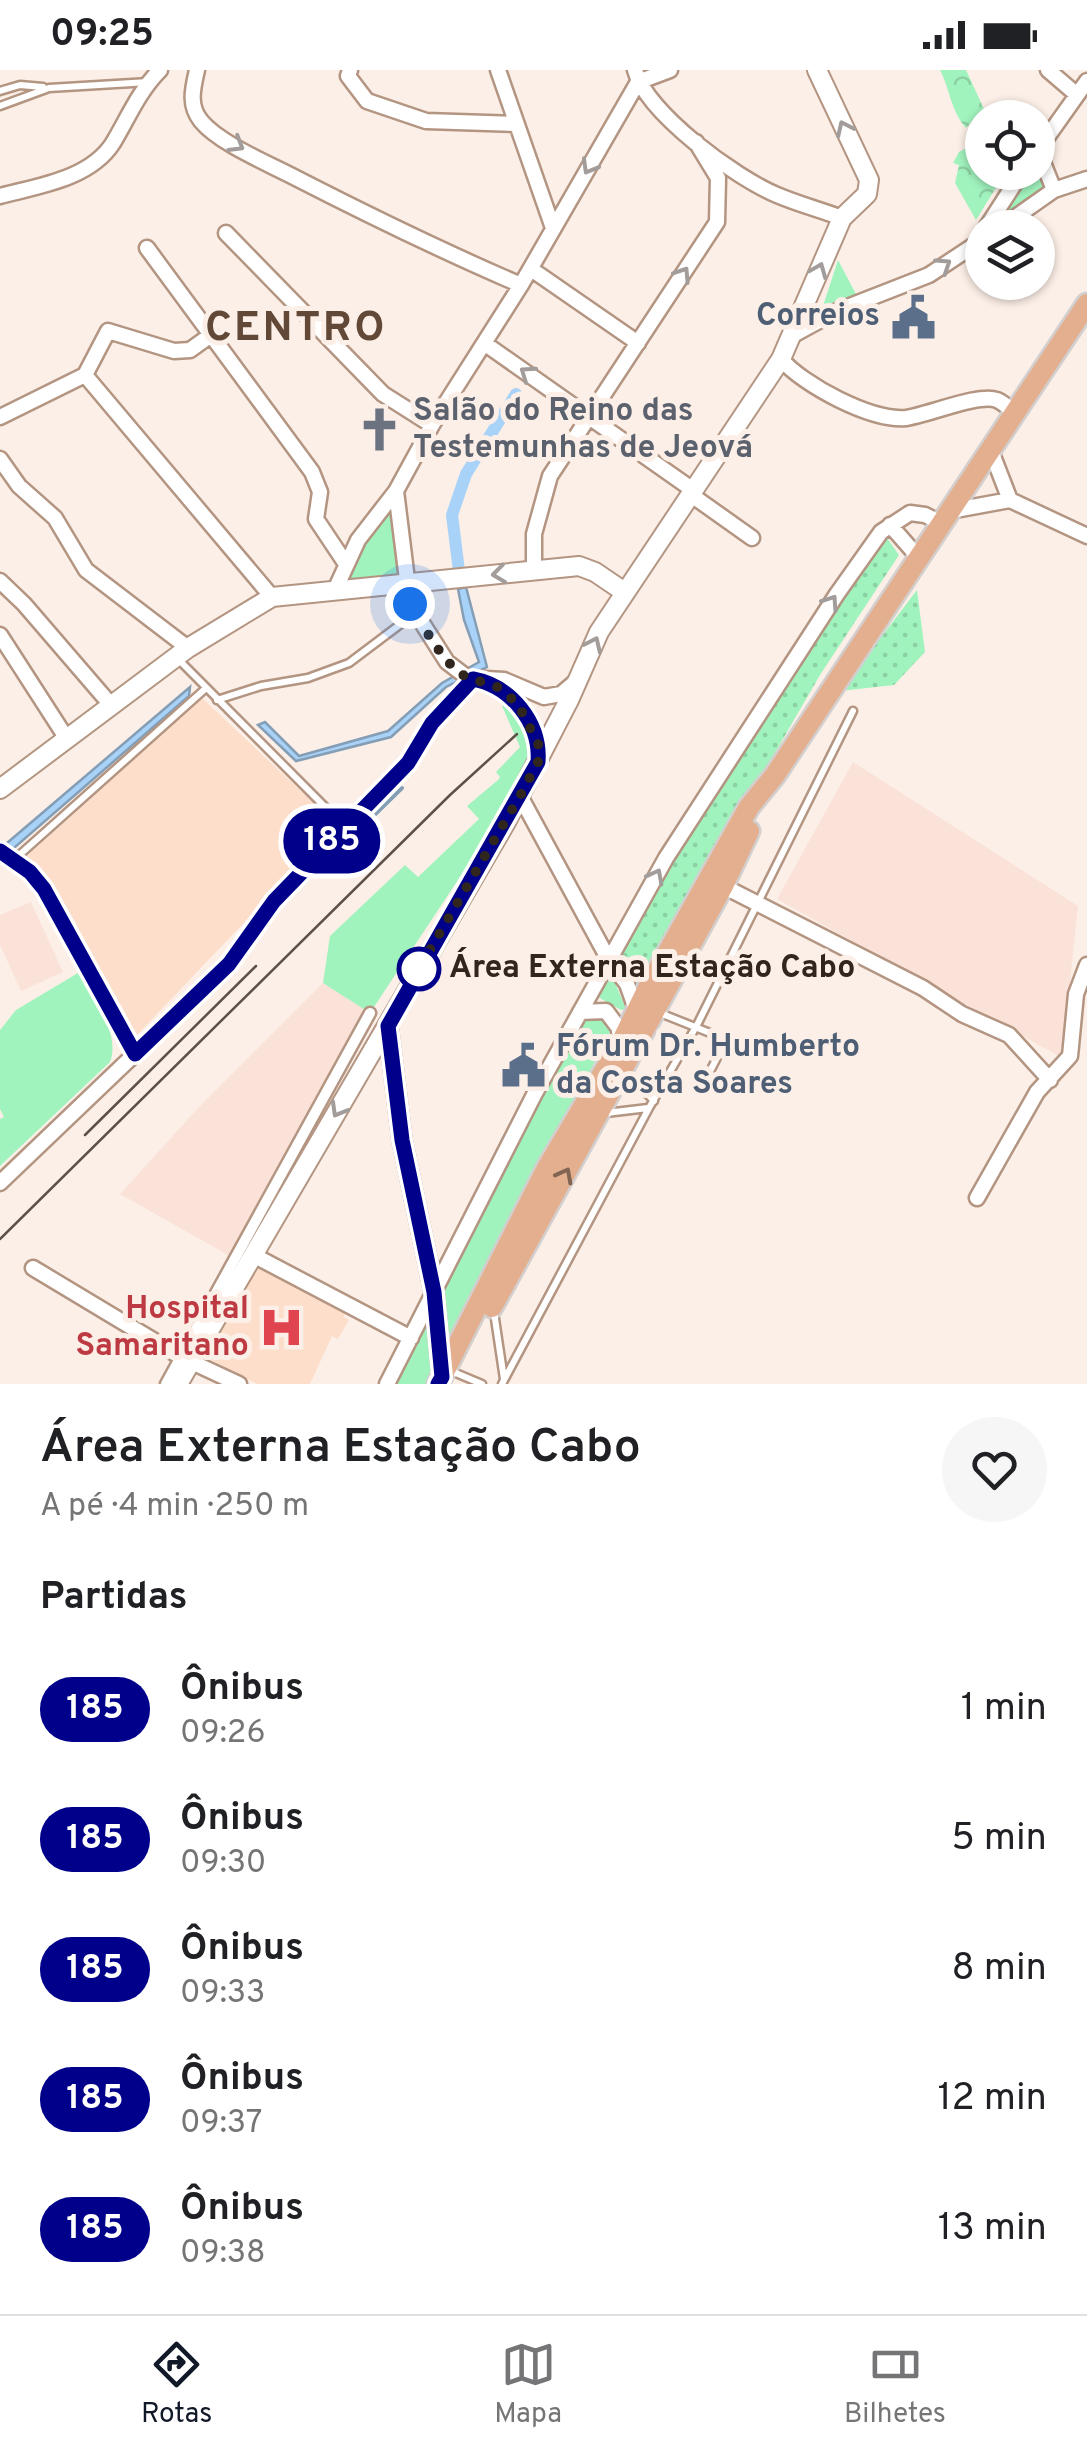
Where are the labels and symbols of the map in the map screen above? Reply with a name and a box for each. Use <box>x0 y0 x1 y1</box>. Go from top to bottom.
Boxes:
one-way arrow <box>837 120 857 138</box>
one-way arrow <box>226 133 244 152</box>
one-way arrow <box>582 156 601 174</box>
one-way arrow <box>934 259 952 278</box>
one-way arrow <box>807 262 827 280</box>
one-way arrow <box>671 266 690 284</box>
public building icon: Correios <box>889 293 937 341</box>
place label: Correios <box>756 297 880 337</box>
district label: CENTRO <box>205 303 387 356</box>
one-way arrow <box>520 367 539 385</box>
place label: Salão do Reino das Testemunhas de Jeová <box>413 392 753 469</box>
church icon: Salão do Reino das Testemunhas de Jeová <box>356 406 404 454</box>
one-way arrow <box>490 563 506 584</box>
your location <box>385 579 435 629</box>
one-way arrow <box>819 595 837 614</box>
one-way arrow <box>581 636 601 654</box>
line badge: 185 <box>274 808 390 874</box>
one-way arrow <box>643 869 663 887</box>
place label: Área Externa Estação Cabo <box>449 947 855 989</box>
marker: Área Externa Estação Cabo <box>398 948 440 990</box>
place label: Fórum Dr. Humberto da Costa Soares <box>556 1028 860 1105</box>
public building icon: Fórum Dr. Humberto da Costa Soares <box>499 1042 547 1090</box>
one-way arrow <box>331 1099 350 1117</box>
one-way arrow <box>552 1168 572 1186</box>
place label: Hospital Samaritano <box>75 1290 249 1367</box>
hospital icon: Hospital Samaritano <box>258 1304 306 1352</box>

